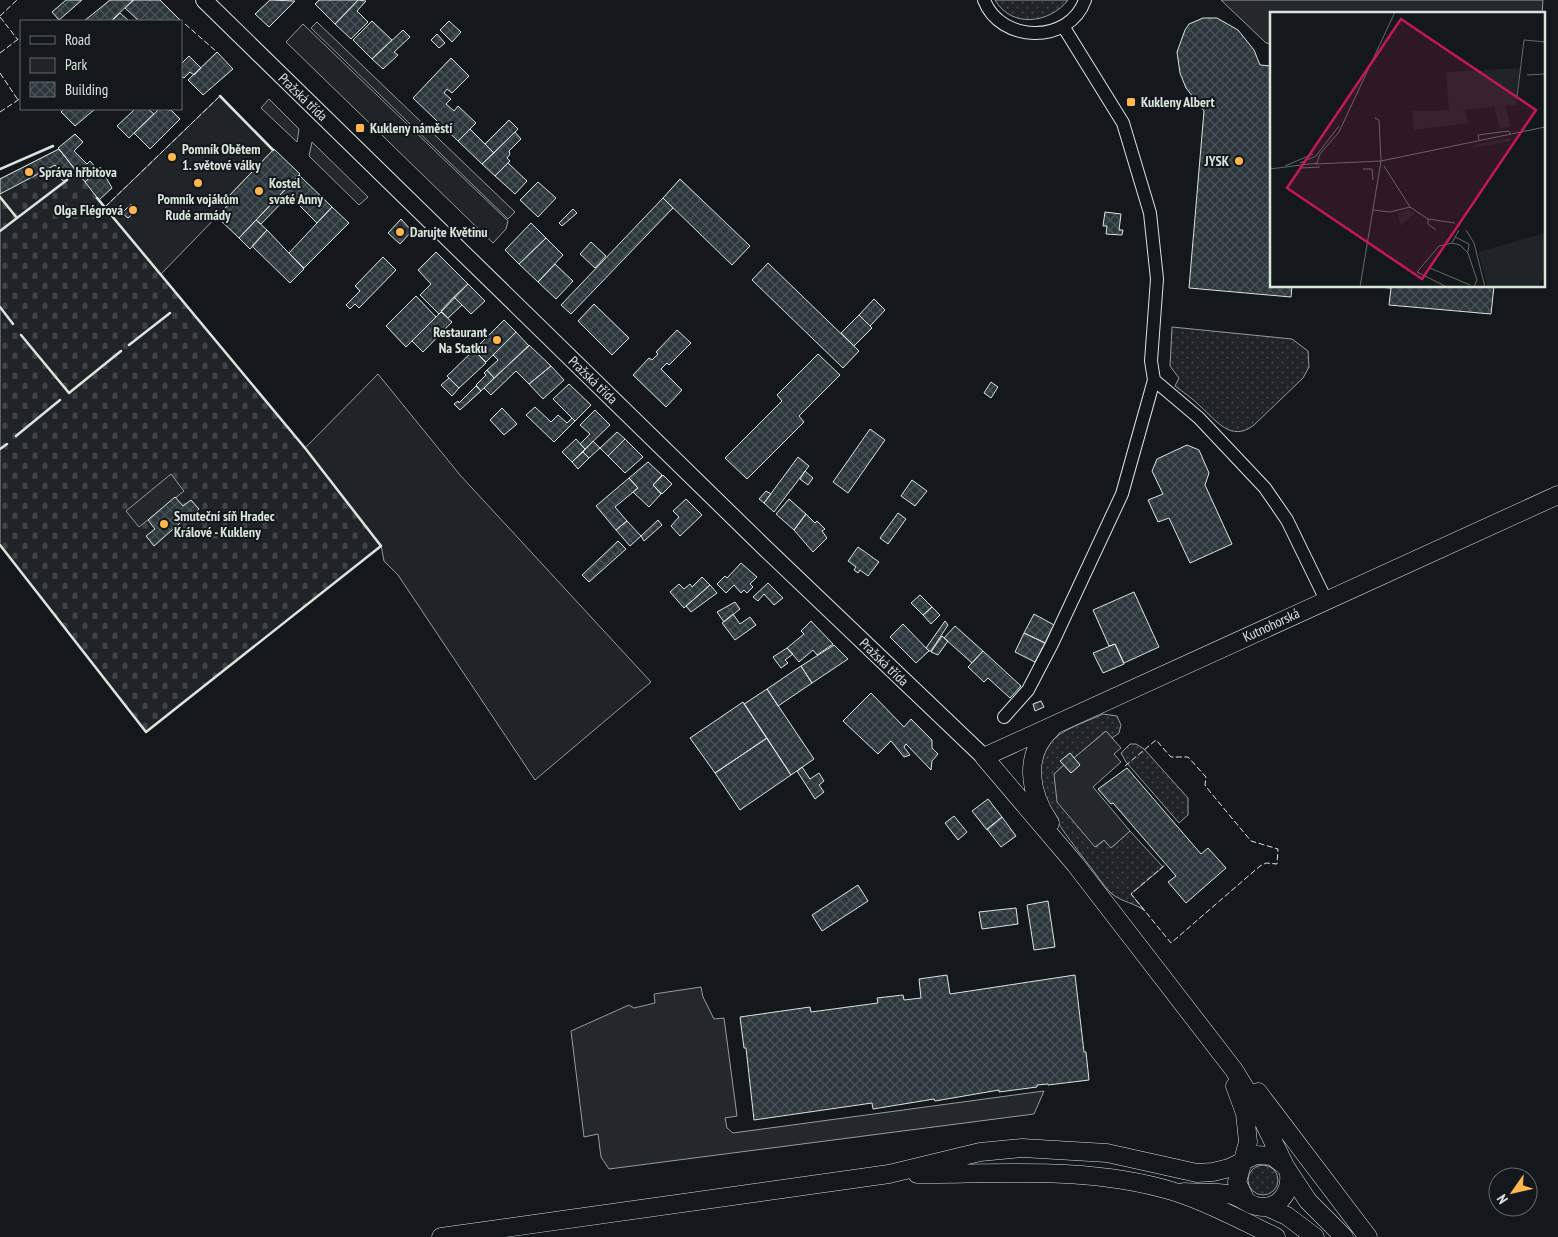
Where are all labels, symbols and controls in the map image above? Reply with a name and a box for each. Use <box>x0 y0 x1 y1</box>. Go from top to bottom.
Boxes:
inset map <box>1270 12 1546 288</box>
legend <box>20 20 182 110</box>
text: Road <box>65 30 91 49</box>
text: Park <box>65 55 87 74</box>
street label: Pražská třída <box>275 69 331 125</box>
text: Building <box>65 80 108 99</box>
place label: Kukleny Albert <box>1141 93 1214 111</box>
marker: Kukleny Albert <box>1125 96 1137 108</box>
place label: Kukleny náměstí <box>370 119 453 137</box>
marker: Kukleny náměstí <box>354 122 366 134</box>
place label: Pomník Obětem 1. světové války <box>182 140 261 174</box>
marker: Pomník Obětem 1. světové války <box>166 151 178 163</box>
place label: JYSK <box>1204 152 1230 170</box>
marker: JYSK <box>1233 155 1245 167</box>
place label: Správa hřbitova <box>39 163 117 181</box>
marker: Správa hřbitova <box>23 166 35 178</box>
place label: Kostel svaté Anny <box>269 174 323 208</box>
marker: Pomník vojákům Rudé armády <box>192 177 204 189</box>
marker: Kostel svaté Anny <box>253 185 265 197</box>
place label: Pomník vojákům Rudé armády <box>157 190 239 224</box>
place label: Olga Flégrová <box>54 201 123 219</box>
marker: Olga Flégrová <box>127 204 139 216</box>
place label: Darujte Květinu <box>410 223 488 241</box>
marker: Darujte Květinu <box>394 226 406 238</box>
place label: Restaurant Na Statku <box>433 323 487 357</box>
marker: Restaurant Na Statku <box>491 334 503 346</box>
street label: Pražská třída <box>565 352 621 408</box>
place label: Smuteční síň Hradec Králové - Kukleny <box>174 507 275 541</box>
marker: Smuteční síň Hradec Králové - Kukleny <box>158 518 170 530</box>
street label: Kutnohorská <box>1240 604 1302 646</box>
street label: Pražská třída <box>856 634 912 690</box>
north arrow <box>1488 1167 1538 1217</box>
text: N <box>1493 1191 1512 1207</box>

